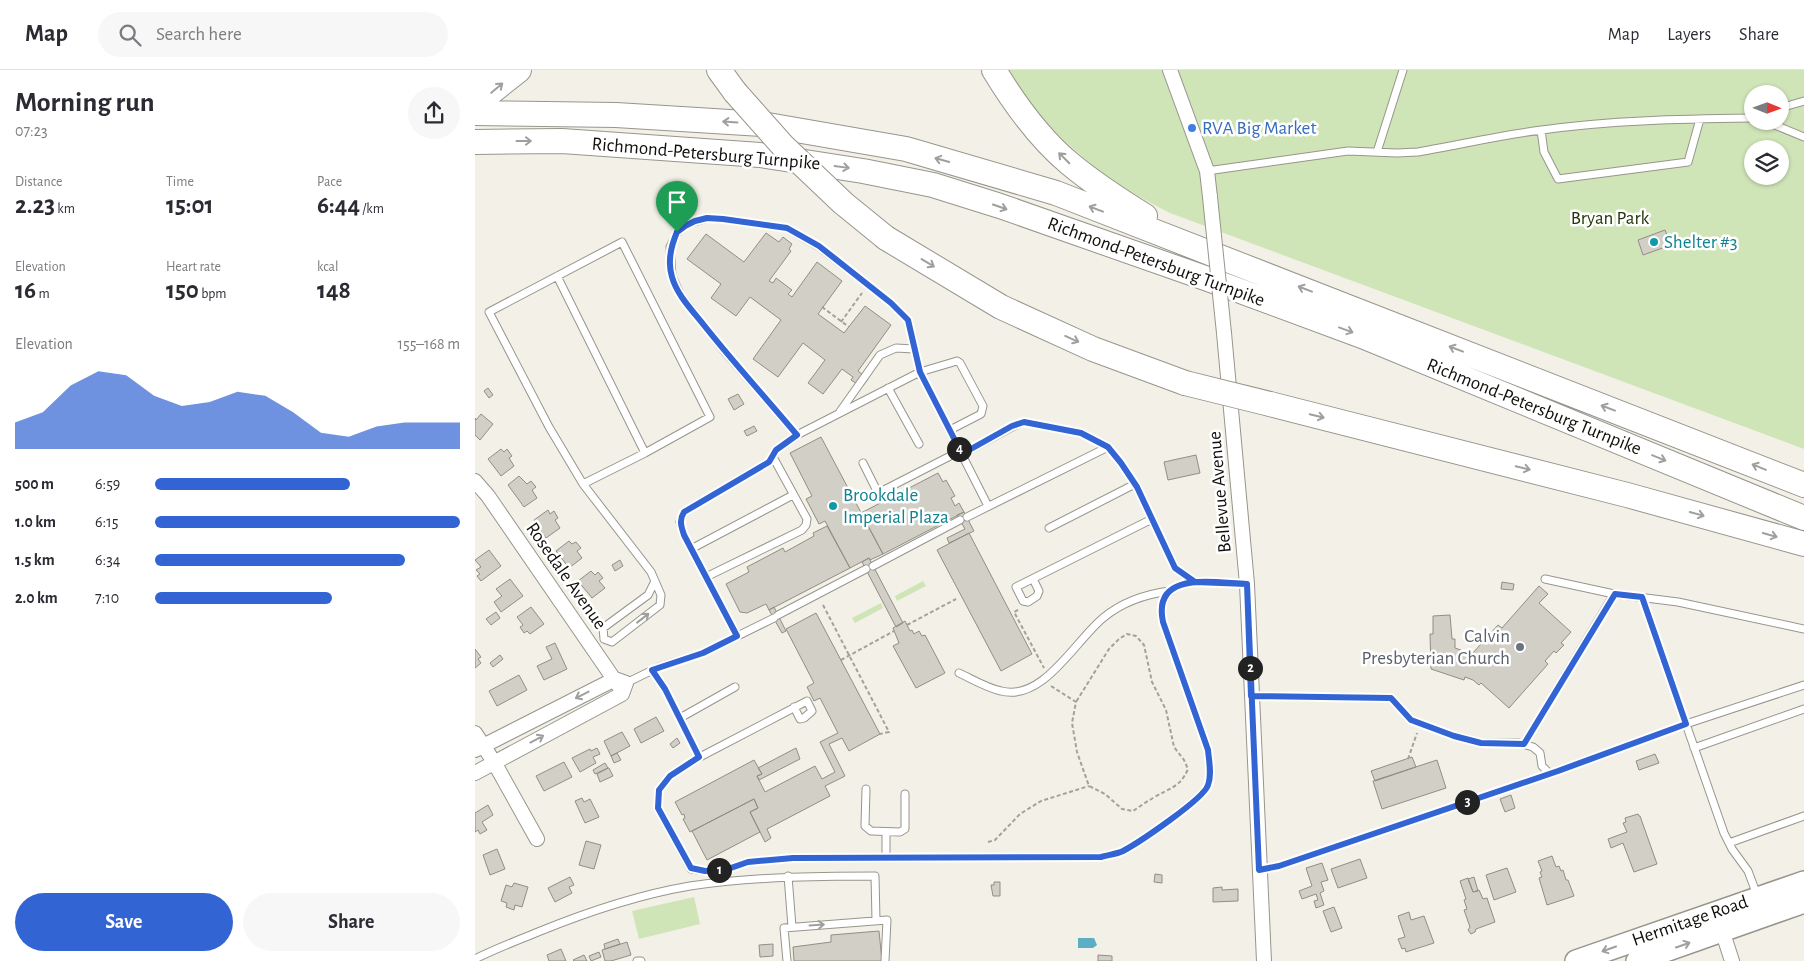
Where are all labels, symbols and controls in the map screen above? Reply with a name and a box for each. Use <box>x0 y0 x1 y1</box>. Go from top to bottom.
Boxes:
search box <box>98 12 448 57</box>
icon: search <box>116 21 144 49</box>
text: Map <box>25 22 68 46</box>
text: Search here <box>156 25 242 44</box>
text: Map <box>1608 26 1639 44</box>
text: Layers <box>1667 26 1711 44</box>
text: Share <box>1739 26 1779 44</box>
one-way arrow <box>491 83 504 94</box>
north arrow <box>1744 85 1789 130</box>
map controls <box>1744 85 1789 185</box>
button: share <box>408 87 460 139</box>
text: Morning run <box>15 89 155 117</box>
one-way arrow <box>723 117 739 126</box>
place label: RVA Big Market <box>1202 119 1316 138</box>
marker: RVA Big Market <box>1186 122 1198 134</box>
text: 07:23 <box>15 123 48 139</box>
street label: Richmond-Petersburg Turnpike <box>591 135 821 173</box>
one-way arrow <box>515 136 531 146</box>
button: layers <box>1744 140 1789 185</box>
one-way arrow <box>1058 152 1071 164</box>
one-way arrow <box>934 154 950 164</box>
one-way arrow <box>834 163 850 173</box>
text: Distance <box>15 175 62 189</box>
text: Time <box>166 175 194 189</box>
text: Pace <box>317 175 342 189</box>
pin <box>656 181 698 232</box>
icon: arrive <box>663 188 691 216</box>
text: 2.23 <box>15 193 55 218</box>
text: 15:01 <box>166 193 214 218</box>
text: 6:44 <box>317 193 360 218</box>
text: km <box>55 202 75 216</box>
text: /km <box>360 202 384 216</box>
one-way arrow <box>991 202 1007 212</box>
one-way arrow <box>1089 204 1105 213</box>
park label: Bryan Park <box>1571 209 1650 228</box>
street label: Richmond-Petersburg Turnpike <box>1045 214 1267 310</box>
place label: Shelter #3 <box>1664 233 1738 252</box>
marker: Shelter #3 <box>1648 236 1660 248</box>
one-way arrow <box>921 259 935 269</box>
text: Elevation <box>15 260 66 274</box>
text: Heart rate <box>166 260 221 274</box>
text: kcal <box>317 260 338 274</box>
text: 16 <box>15 278 36 303</box>
text: 150 <box>166 278 199 303</box>
text: 148 <box>317 278 351 303</box>
one-way arrow <box>1298 284 1313 294</box>
text: m <box>36 287 50 301</box>
text: bpm <box>199 287 227 301</box>
one-way arrow <box>1338 326 1354 335</box>
one-way arrow <box>1064 335 1079 344</box>
text: Elevation <box>15 336 73 352</box>
text: 155–168 m <box>397 336 460 352</box>
one-way arrow <box>1449 343 1464 353</box>
street label: Richmond-Petersburg Turnpike <box>1424 355 1644 459</box>
one-way arrow <box>1600 402 1615 411</box>
one-way arrow <box>1309 412 1325 421</box>
street label: Bellevue Avenue <box>1205 430 1235 554</box>
pin: 4 <box>947 436 971 462</box>
text: 4 <box>956 442 963 456</box>
one-way arrow <box>1651 455 1666 464</box>
one-way arrow <box>1752 462 1767 471</box>
one-way arrow <box>1515 464 1531 474</box>
text: 500 m <box>15 476 54 492</box>
text: 6:59 <box>95 476 120 492</box>
place label: Brookdale Imperial Plaza <box>843 486 949 527</box>
marker: Brookdale Imperial Plaza <box>827 500 839 512</box>
one-way arrow <box>1689 510 1705 520</box>
text: 1.0 km <box>15 514 56 530</box>
text: 6:15 <box>95 514 118 530</box>
street label: Rosedale Avenue <box>522 519 610 633</box>
one-way arrow <box>1762 530 1778 540</box>
text: 1.5 km <box>15 552 55 568</box>
text: 6:34 <box>95 552 120 568</box>
text: 2.0 km <box>15 590 58 606</box>
text: 7:10 <box>95 590 119 606</box>
one-way arrow <box>636 613 649 624</box>
place label: Calvin Presbyterian Church <box>1361 627 1510 668</box>
marker: Calvin Presbyterian Church <box>1514 641 1526 653</box>
pin: 2 <box>1237 656 1263 680</box>
text: 2 <box>1247 661 1254 675</box>
one-way arrow <box>574 690 589 700</box>
one-way arrow <box>529 734 544 743</box>
pin: 3 <box>1455 790 1479 814</box>
text: 3 <box>1464 795 1471 809</box>
pin: 1 <box>707 858 731 882</box>
text: 1 <box>717 863 722 877</box>
street label: Hermitage Road <box>1630 892 1750 950</box>
button: Save <box>15 893 233 951</box>
button: Share <box>243 893 460 951</box>
one-way arrow <box>809 920 825 930</box>
one-way arrow <box>1674 940 1690 949</box>
one-way arrow <box>1601 945 1617 955</box>

